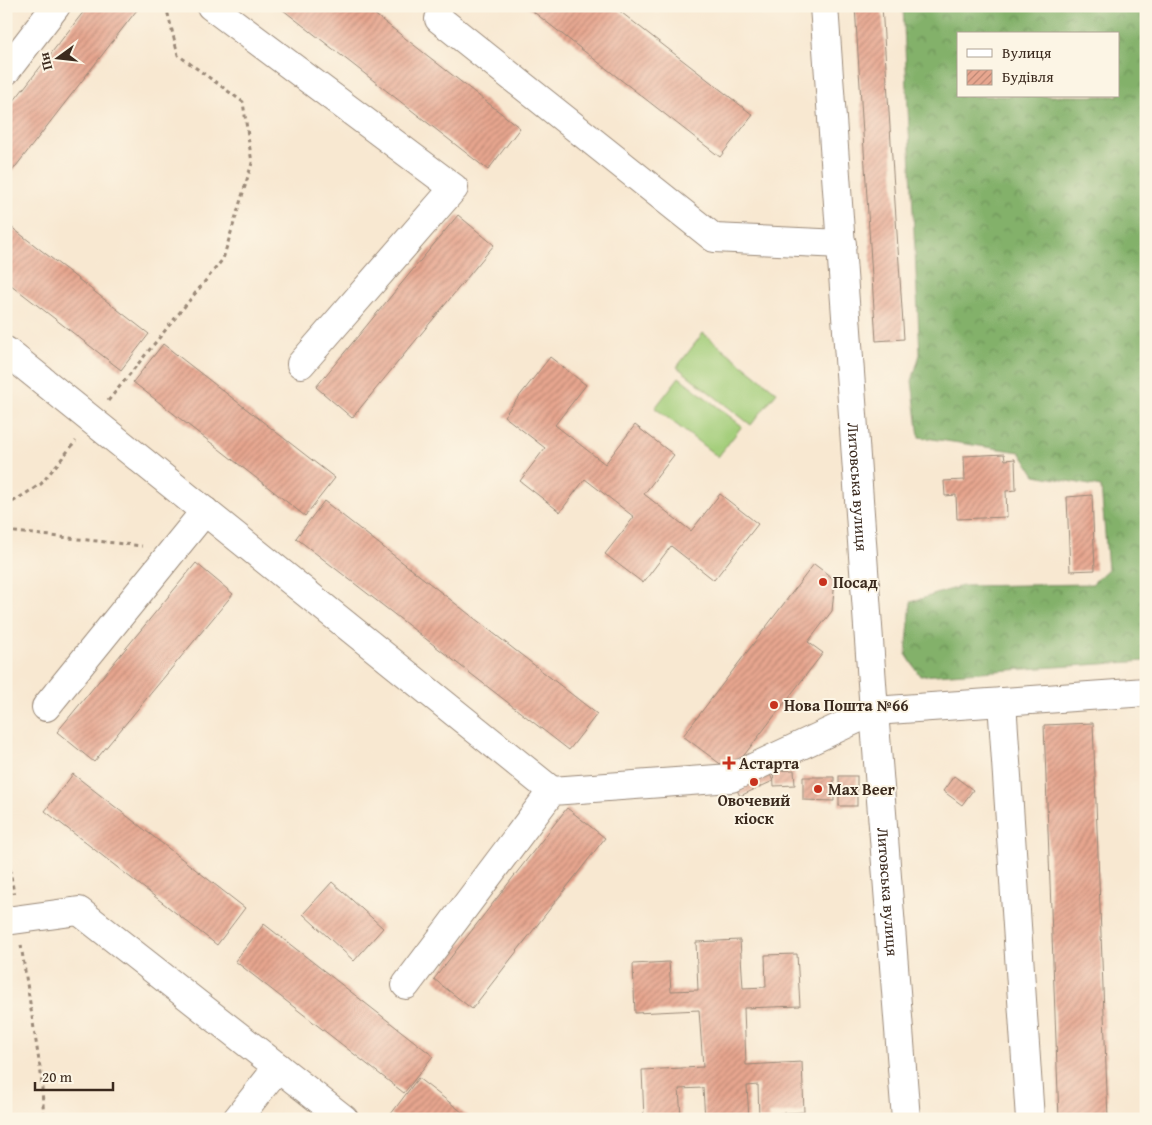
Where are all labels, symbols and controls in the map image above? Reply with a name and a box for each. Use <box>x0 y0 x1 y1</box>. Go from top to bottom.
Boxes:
north arrow <box>32 32 82 82</box>
legend <box>957 32 1120 98</box>
text: Вулиця <box>1002 42 1052 63</box>
text: Пн <box>33 50 57 73</box>
text: Будівля <box>1002 66 1054 87</box>
street label: Литовська вулиця <box>842 422 875 552</box>
place label: Посад <box>833 570 878 594</box>
marker: Посад <box>817 576 829 588</box>
place label: Нова Пошта №66 <box>784 693 909 717</box>
marker: Нова Пошта №66 <box>768 699 780 711</box>
place label: Астарта <box>739 751 800 775</box>
marker: Астарта <box>723 757 735 769</box>
marker: Овочевий кіоск <box>748 776 760 788</box>
place label: Max Beer <box>828 777 896 801</box>
marker: Max Beer <box>812 783 824 795</box>
place label: Овочевий кіоск <box>718 788 790 830</box>
street label: Литовська вулиця <box>871 826 905 957</box>
scale bar <box>35 1060 112 1092</box>
text: 20 m <box>42 1066 73 1087</box>

